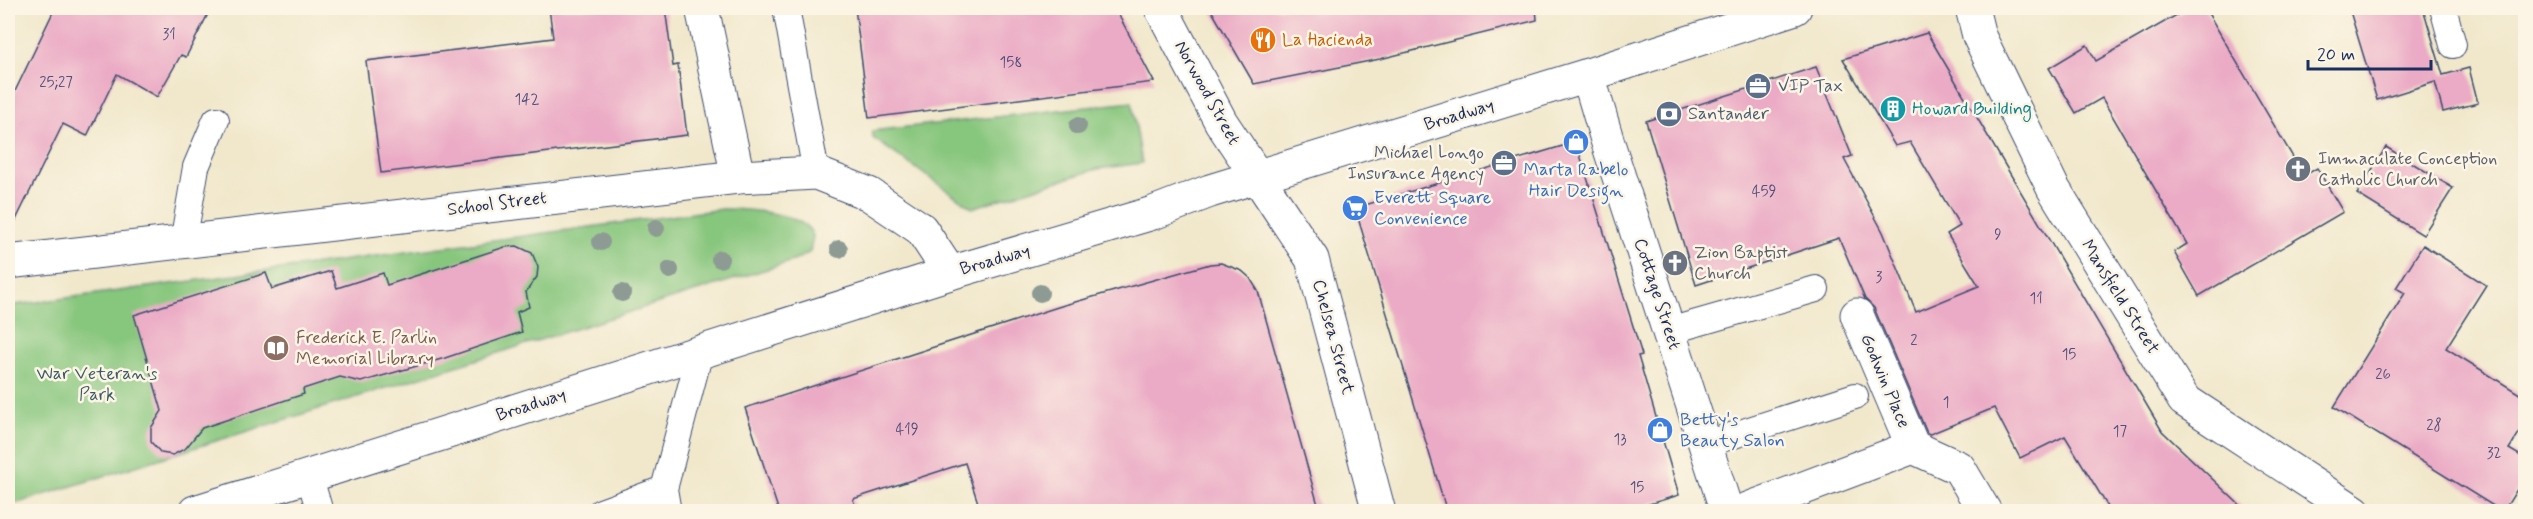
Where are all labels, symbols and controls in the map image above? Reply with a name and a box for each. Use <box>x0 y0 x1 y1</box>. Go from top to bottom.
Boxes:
house number: 31 <box>162 25 176 45</box>
restaurant icon: La Hacienda <box>1248 25 1278 55</box>
place label: La Hacienda <box>1282 28 1373 52</box>
scale bar <box>2308 33 2431 71</box>
street label: Norwood Street <box>1168 36 1246 150</box>
text: 20 m <box>2317 43 2355 67</box>
house number: 158 <box>1000 53 1022 73</box>
office icon: VIP Tax <box>1743 71 1773 101</box>
house number: 25;27 <box>39 73 73 93</box>
place label: VIP Tax <box>1778 74 1843 98</box>
house number: 142 <box>515 90 539 110</box>
street label: Broadway <box>1421 93 1497 137</box>
building icon: Howard Building <box>1878 94 1908 124</box>
place label: Howard Building <box>1912 97 2032 122</box>
bank icon: Santander <box>1654 99 1684 129</box>
place label: Santander <box>1688 102 1770 126</box>
shop icon: Marta Rabelo Hair Design <box>1561 127 1591 157</box>
place label: Michael Longo Insurance Agency <box>1348 141 1484 186</box>
place label: Immaculate Conception Catholic Church <box>2318 147 2497 192</box>
office icon: Michael Longo Insurance Agency <box>1489 148 1519 178</box>
church icon: Immaculate Conception Catholic Church <box>2283 154 2313 184</box>
place label: Marta Rabelo Hair Design <box>1523 158 1629 205</box>
house number: 459 <box>1752 182 1776 202</box>
street label: School Street <box>446 186 548 222</box>
place label: Everett Square Convenience <box>1374 186 1491 231</box>
supermarket icon: Everett Square Convenience <box>1340 193 1370 223</box>
house number: 9 <box>1994 225 2002 245</box>
street label: Cottage Street <box>1628 235 1686 353</box>
street label: Mansfield Street <box>2075 235 2165 359</box>
street label: Broadway <box>957 239 1033 281</box>
place label: Zion Baptist Church <box>1694 241 1789 286</box>
church icon: Zion Baptist Church <box>1660 248 1690 278</box>
house number: 3 <box>1876 268 1883 288</box>
street label: Chelsea Street <box>1306 277 1360 397</box>
house number: 11 <box>2029 289 2043 309</box>
place label: Frederick E. Parlin Memorial Library <box>296 326 437 371</box>
street label: Godwin Place <box>1854 330 1916 432</box>
house number: 2 <box>1910 331 1918 351</box>
library icon: Frederick E. Parlin Memorial Library <box>261 333 291 363</box>
house number: 15 <box>2062 345 2076 365</box>
park label: War Veteran's Park <box>36 362 158 407</box>
house number: 26 <box>2375 365 2391 385</box>
street label: Broadway <box>493 382 569 428</box>
house number: 1 <box>1943 393 1949 413</box>
place label: Betty's Beauty Salon <box>1680 408 1785 453</box>
shop icon: Betty's Beauty Salon <box>1645 415 1675 445</box>
house number: 28 <box>2426 416 2442 436</box>
house number: 419 <box>895 420 919 440</box>
house number: 17 <box>2113 422 2128 442</box>
house number: 13 <box>1613 430 1627 450</box>
house number: 32 <box>2487 444 2501 464</box>
house number: 15 <box>1630 478 1644 498</box>

